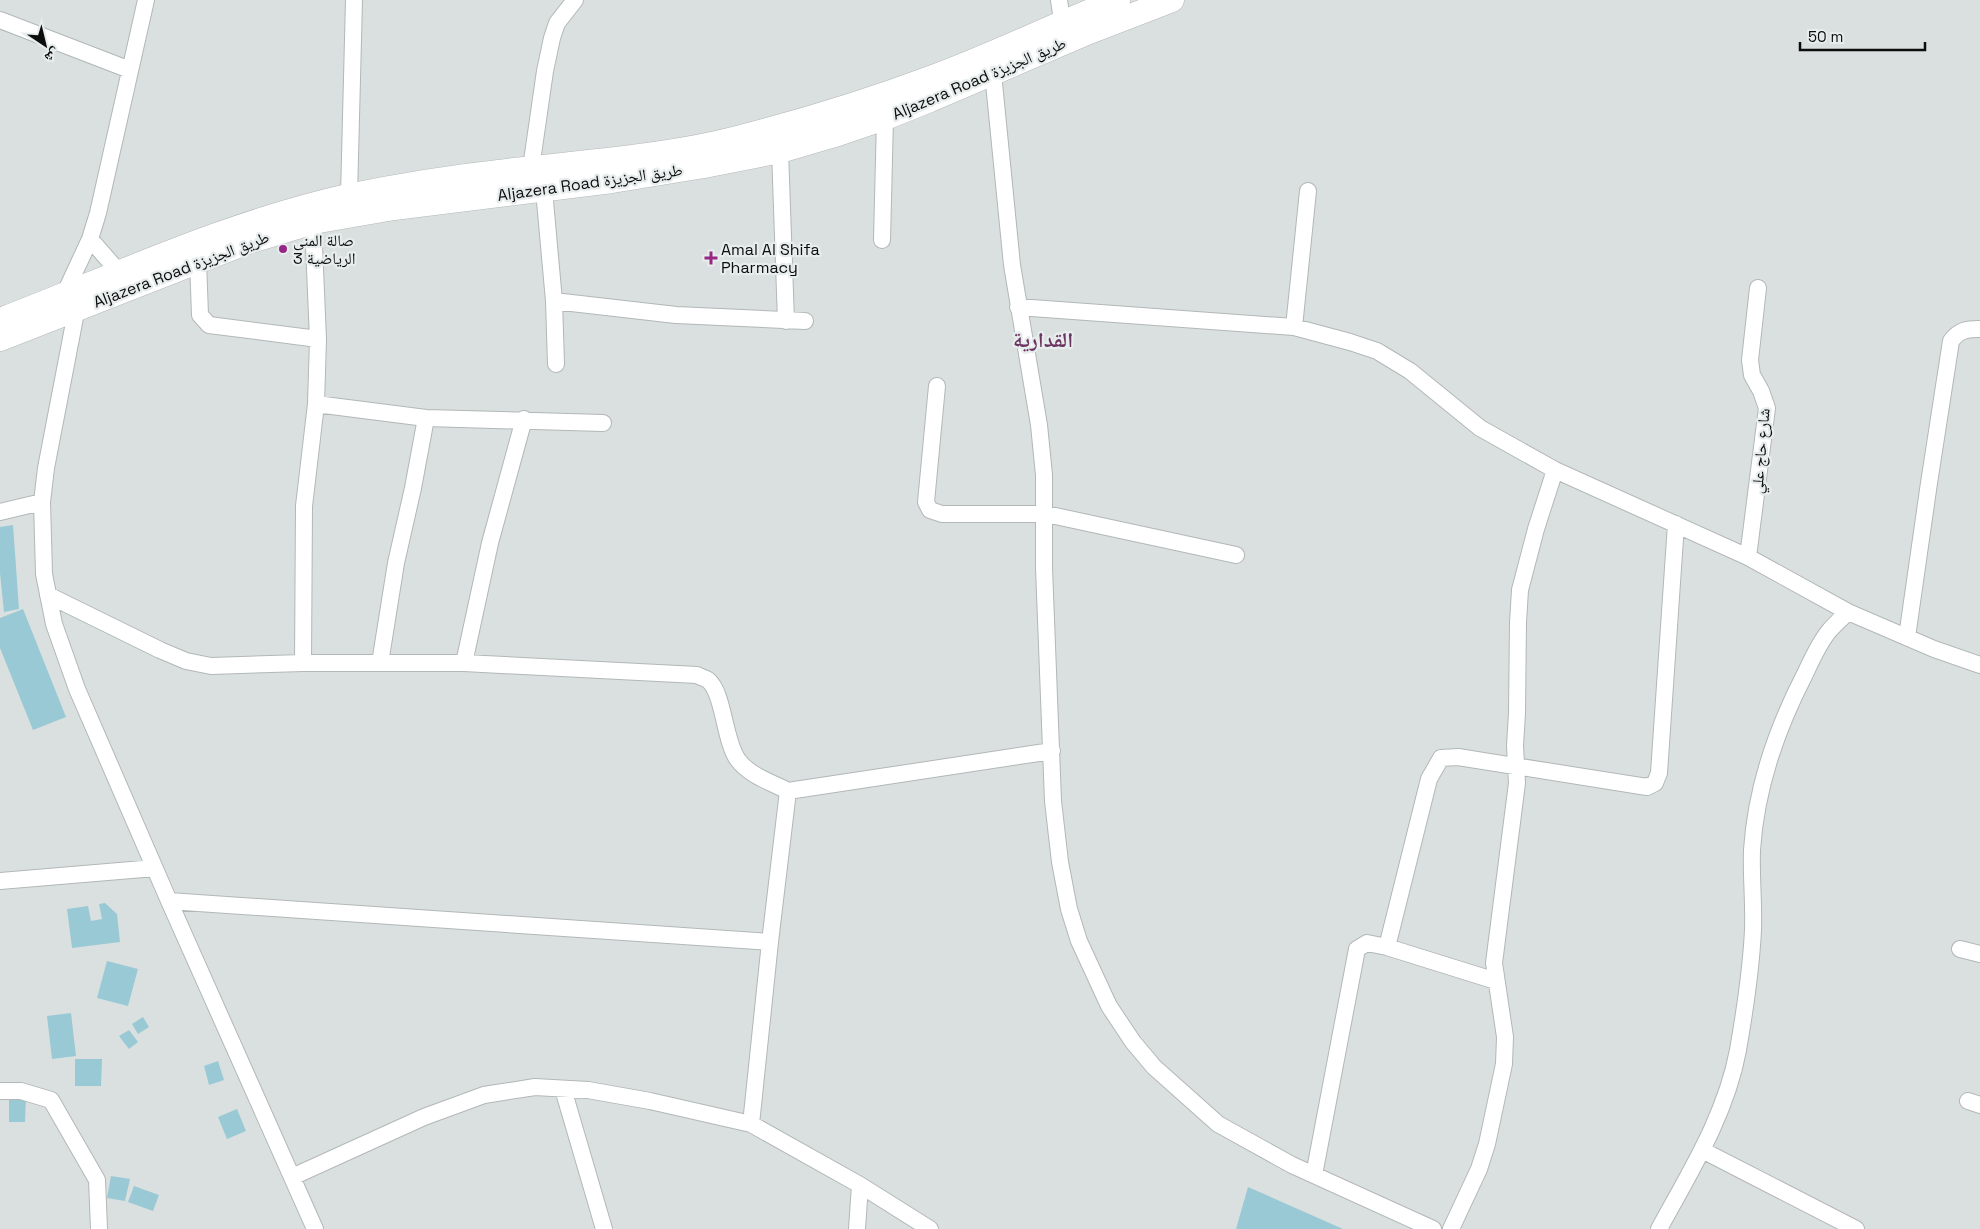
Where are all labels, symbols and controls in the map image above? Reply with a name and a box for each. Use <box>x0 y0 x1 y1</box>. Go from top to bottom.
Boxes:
north arrow <box>20 20 70 70</box>
scale bar <box>1800 20 1925 52</box>
text: 50 m <box>1808 27 1843 46</box>
street label: Aljazera Road طريق الجزيزة <box>889 32 1069 125</box>
text: ش <box>41 44 64 67</box>
street label: Aljazera Road طريق الجزيزة <box>496 159 684 206</box>
street label: Aljazera Road طريق الجزيزة <box>90 226 272 313</box>
place label: صالة المنى الرياضية 3 <box>293 230 356 269</box>
place label: Amal Al Shifa Pharmacy <box>721 239 820 278</box>
marker: صالة المنى الرياضية 3 <box>277 243 289 255</box>
marker: Amal Al Shifa Pharmacy <box>705 252 717 264</box>
district label: القدارية <box>1013 326 1073 353</box>
street label: شارع حاج علي <box>1746 407 1777 495</box>

